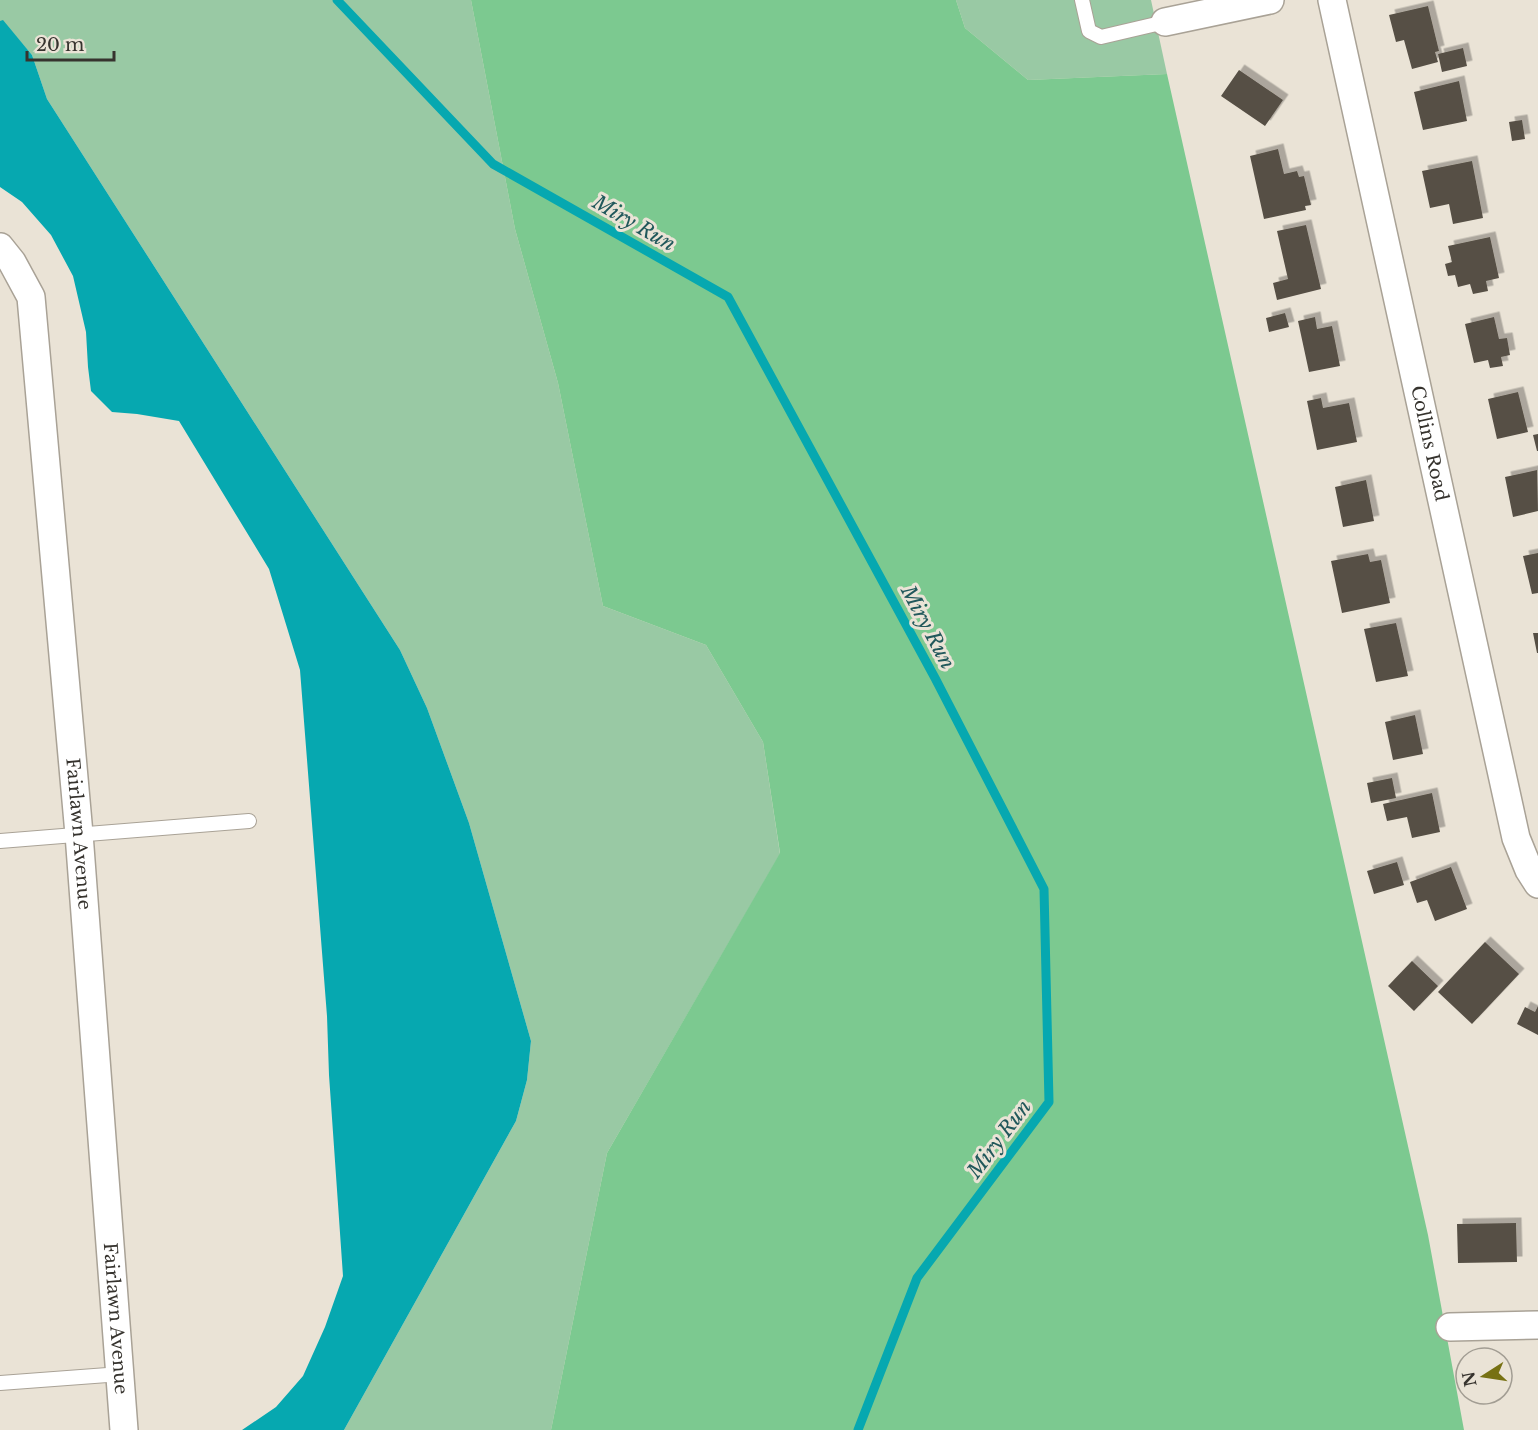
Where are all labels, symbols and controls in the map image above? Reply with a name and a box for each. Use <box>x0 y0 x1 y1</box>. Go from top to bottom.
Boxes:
scale bar <box>27 24 114 62</box>
text: 20 m <box>36 34 84 56</box>
water label: Miry Run <box>588 189 679 256</box>
street label: Collins Road <box>1406 384 1453 503</box>
water label: Miry Run <box>896 580 960 673</box>
street label: Fairlawn Avenue <box>61 757 96 911</box>
water label: Miry Run <box>961 1095 1036 1183</box>
street label: Fairlawn Avenue <box>99 1242 132 1395</box>
north arrow <box>1454 1346 1514 1406</box>
text: N <box>1458 1370 1481 1389</box>

